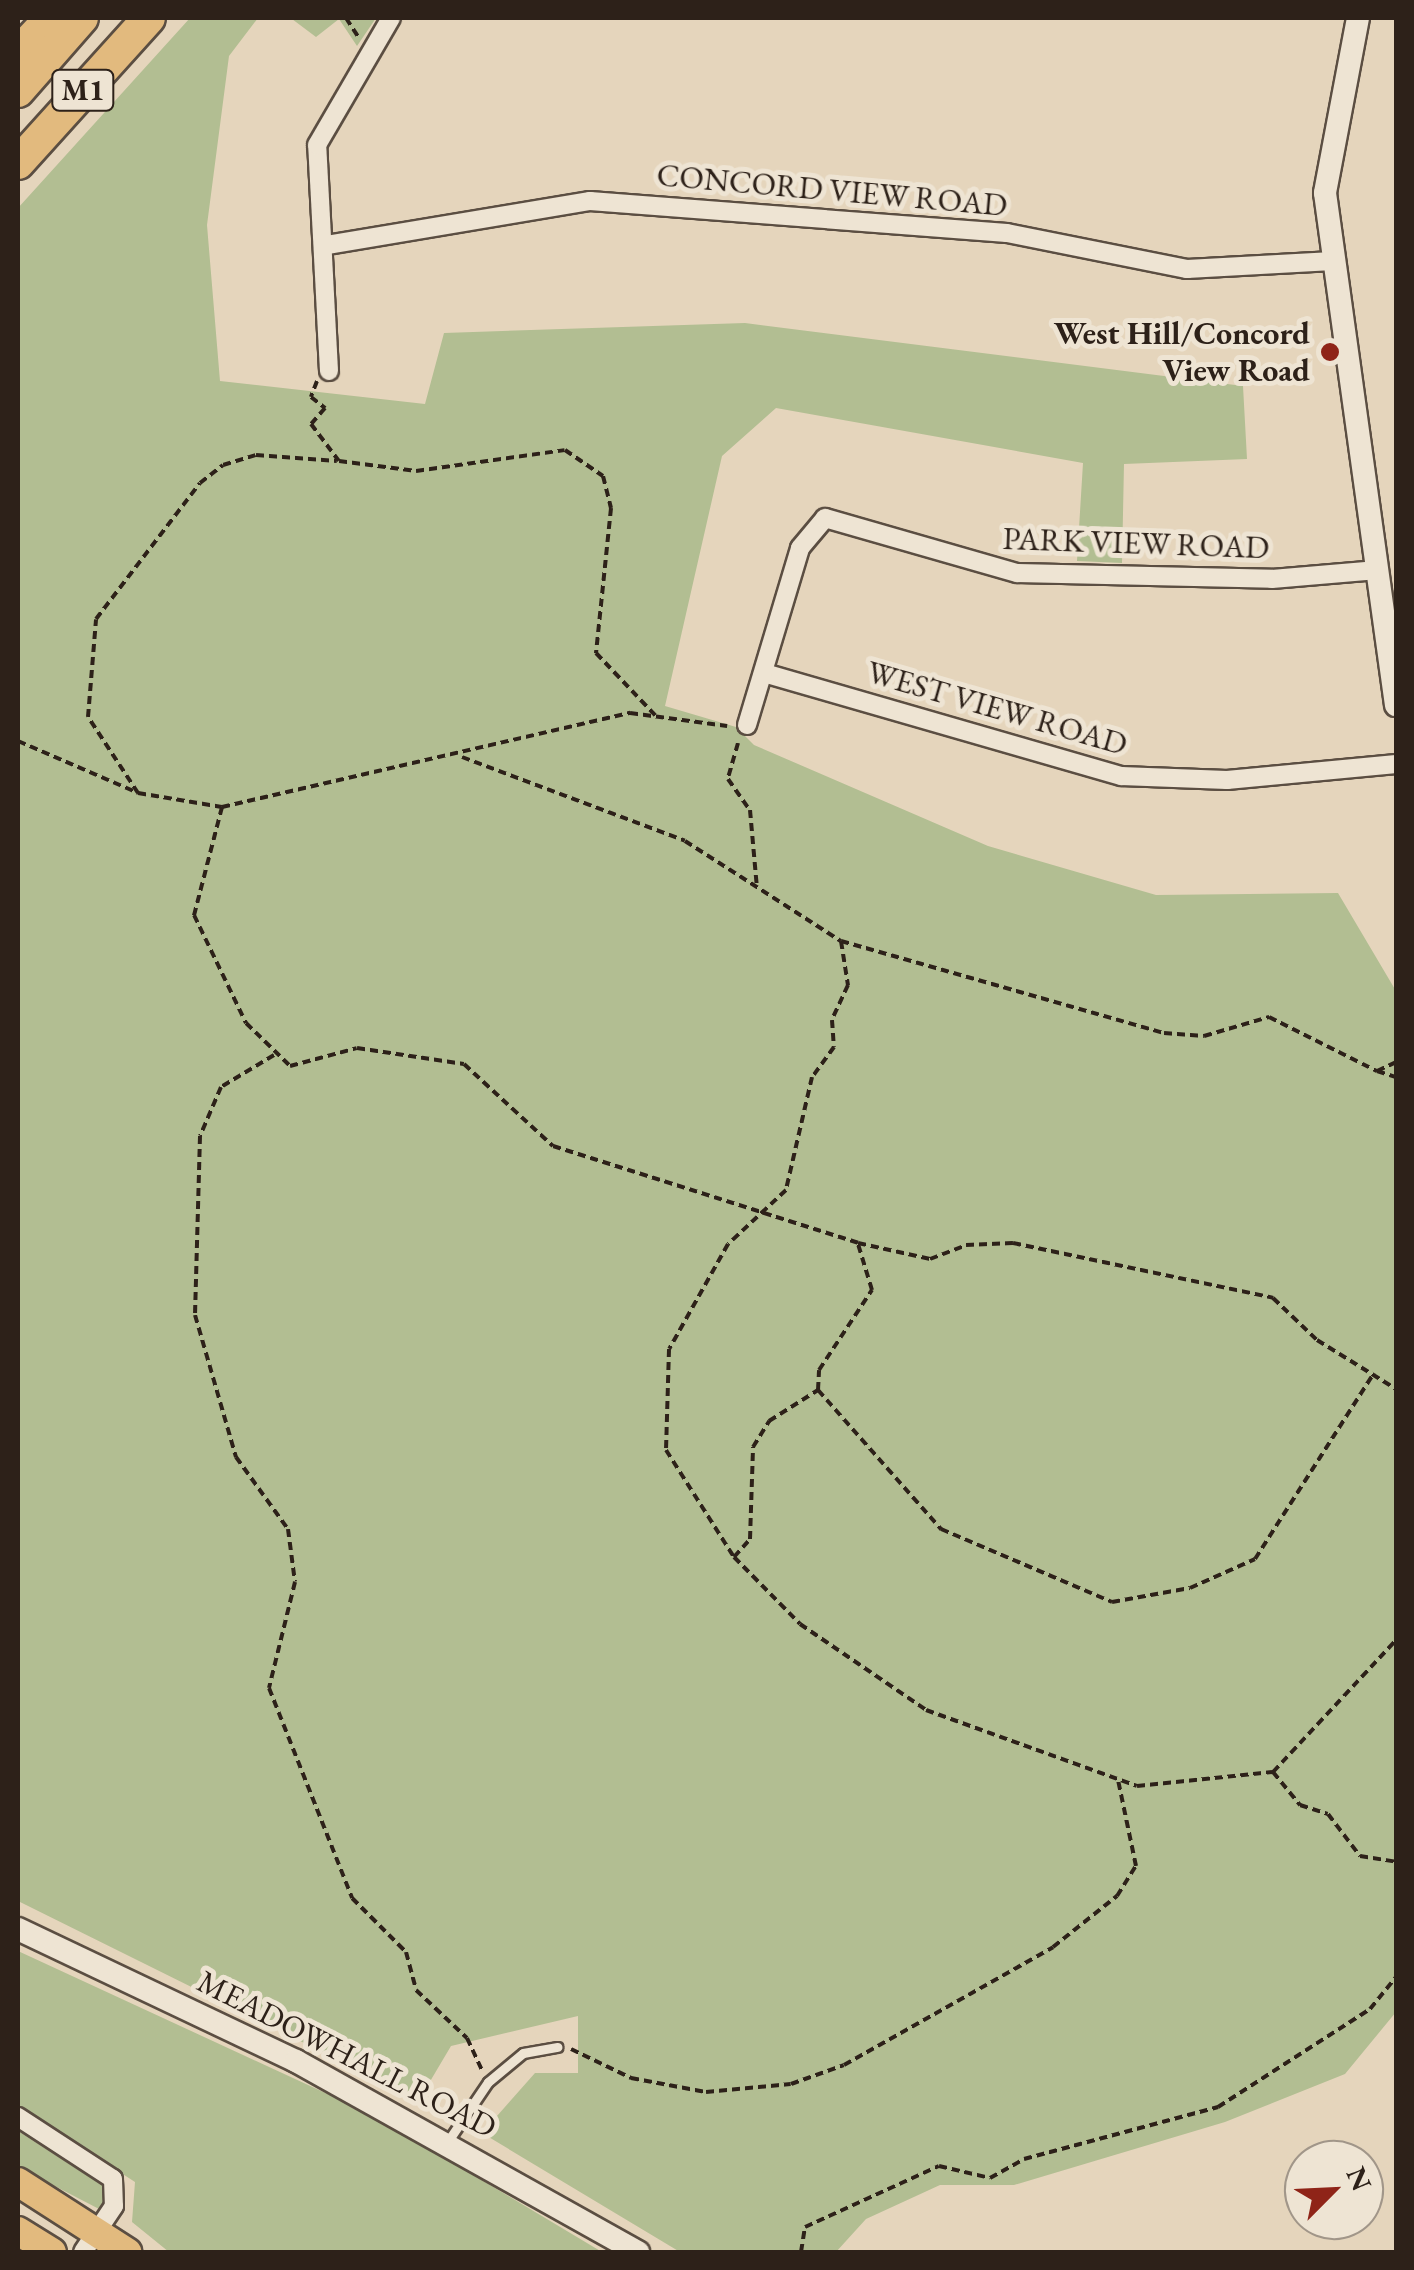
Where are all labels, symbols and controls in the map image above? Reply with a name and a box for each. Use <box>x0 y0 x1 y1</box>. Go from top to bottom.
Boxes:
road number: M1 <box>51 65 116 115</box>
street label: CONCORD VIEW ROAD <box>655 156 1009 224</box>
place label: West Hill/Concord View Road <box>1054 315 1310 390</box>
marker: West Hill/Concord View Road <box>1319 341 1341 363</box>
street label: PARK VIEW ROAD <box>1002 519 1270 567</box>
street label: WEST VIEW ROAD <box>863 653 1131 763</box>
street label: MEADOWHALL ROAD <box>191 1962 503 2146</box>
north arrow <box>1284 2140 1384 2240</box>
text: N <box>1339 2161 1381 2196</box>

